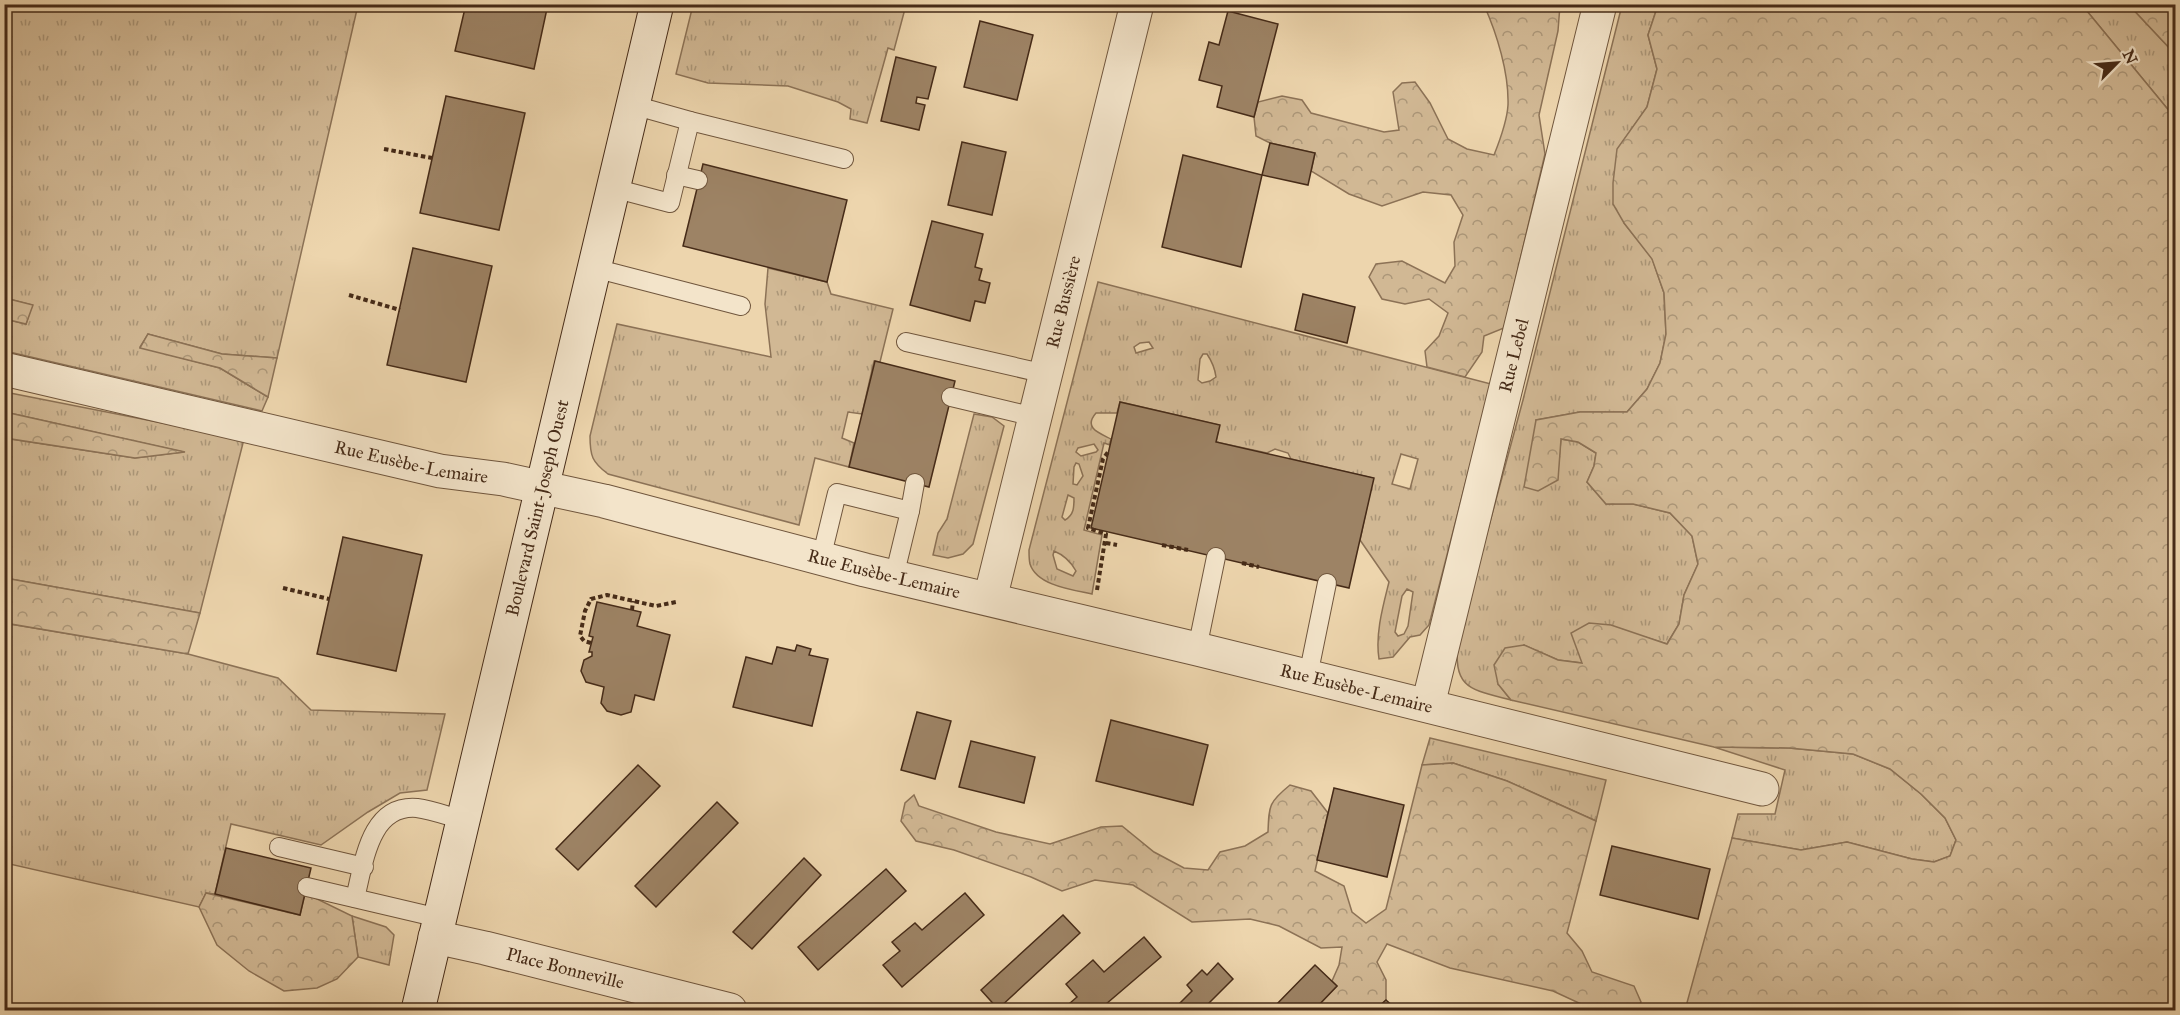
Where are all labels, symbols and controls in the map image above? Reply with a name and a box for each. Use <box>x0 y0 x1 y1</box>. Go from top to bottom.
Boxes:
north arrow <box>2087 33 2147 93</box>
text: N <box>2119 47 2142 67</box>
street label: Rue Bussière <box>1041 253 1085 351</box>
street label: Rue Lebel <box>1494 316 1533 395</box>
street label: Boulevard Saint-Joseph Ouest <box>501 397 574 618</box>
street label: Rue Eusèbe-Lemaire <box>332 436 489 488</box>
street label: Rue Eusèbe-Lemaire <box>805 544 962 603</box>
street label: Rue Eusèbe-Lemaire <box>1278 659 1435 718</box>
street label: Place Bonneville <box>504 943 626 994</box>

